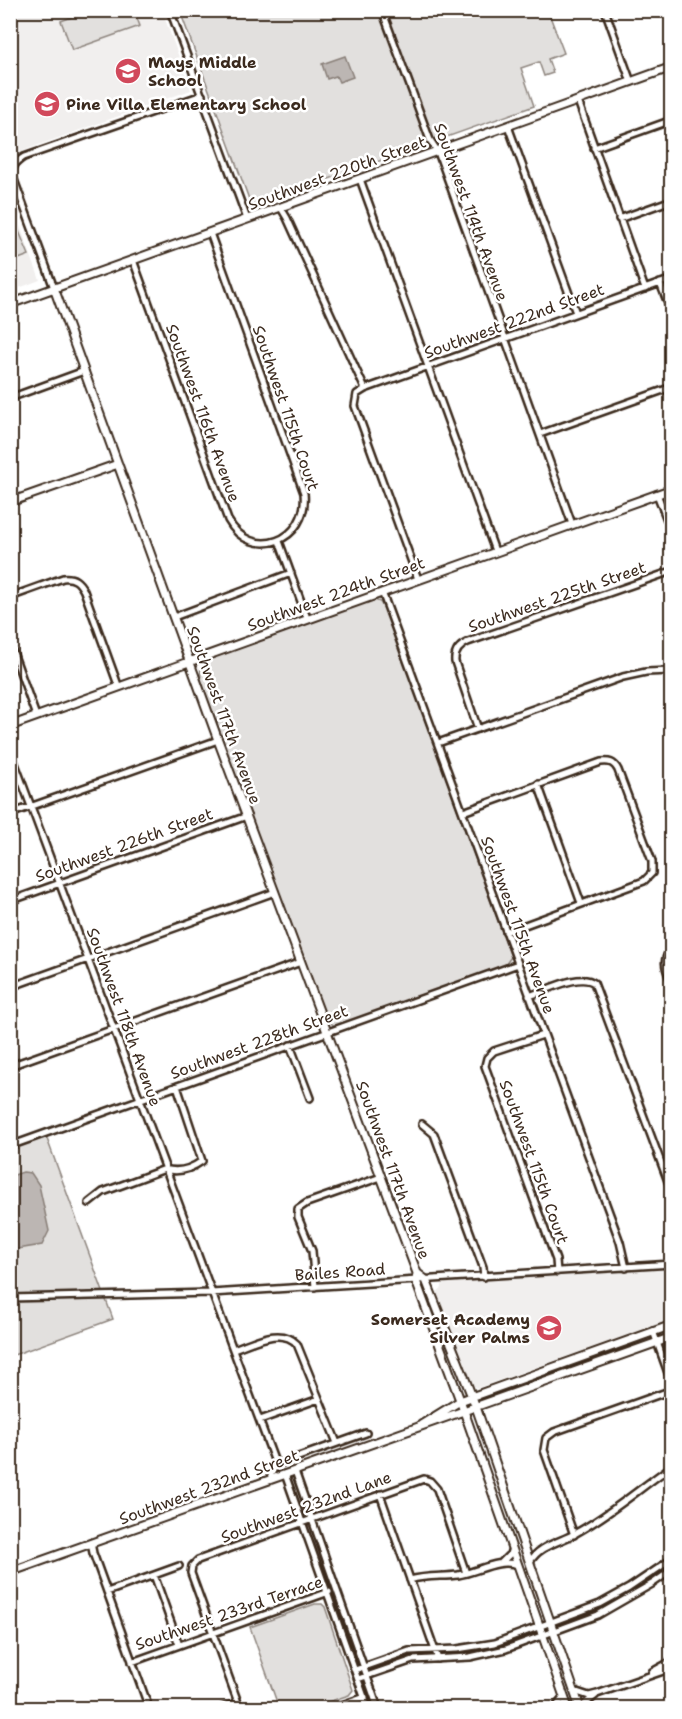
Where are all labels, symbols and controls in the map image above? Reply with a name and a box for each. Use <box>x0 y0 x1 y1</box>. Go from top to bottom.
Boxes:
place label: Mays Middle School <box>148 52 257 91</box>
school or university icon: Mays Middle School <box>113 56 143 86</box>
school or university icon: Pine Villa Elementary School <box>32 89 62 119</box>
place label: Pine Villa Elementary School <box>66 94 307 115</box>
street label: Southwest 114th Avenue <box>429 120 513 304</box>
street label: Southwest 220th Street <box>245 131 429 215</box>
street label: Southwest 222nd Street <box>421 279 607 363</box>
street label: Southwest 116th Avenue <box>161 321 245 505</box>
street label: Southwest 115th Court <box>248 323 324 493</box>
street label: Southwest 224th Street <box>244 552 428 636</box>
street label: Southwest 225th Street <box>465 557 649 637</box>
street label: Southwest 117th Avenue <box>182 623 266 807</box>
street label: Southwest 226th Street <box>32 803 216 887</box>
street label: Southwest 115th Avenue <box>476 833 560 1017</box>
street label: Southwest 118th Avenue <box>82 925 166 1109</box>
street label: Southwest 228th Street <box>167 1000 351 1084</box>
street label: Southwest 115th Court <box>494 1077 574 1247</box>
street label: Southwest 117th Avenue <box>351 1078 435 1262</box>
street label: Bailes Road <box>294 1258 386 1286</box>
place label: Somerset Academy Silver Palms <box>371 1309 530 1348</box>
school or university icon: Somerset Academy Silver Palms <box>534 1313 564 1343</box>
street label: Southwest 232nd Street <box>116 1445 302 1529</box>
street label: Southwest 232nd Lane <box>218 1466 394 1548</box>
street label: Southwest 233rd Terrace <box>132 1571 326 1655</box>

